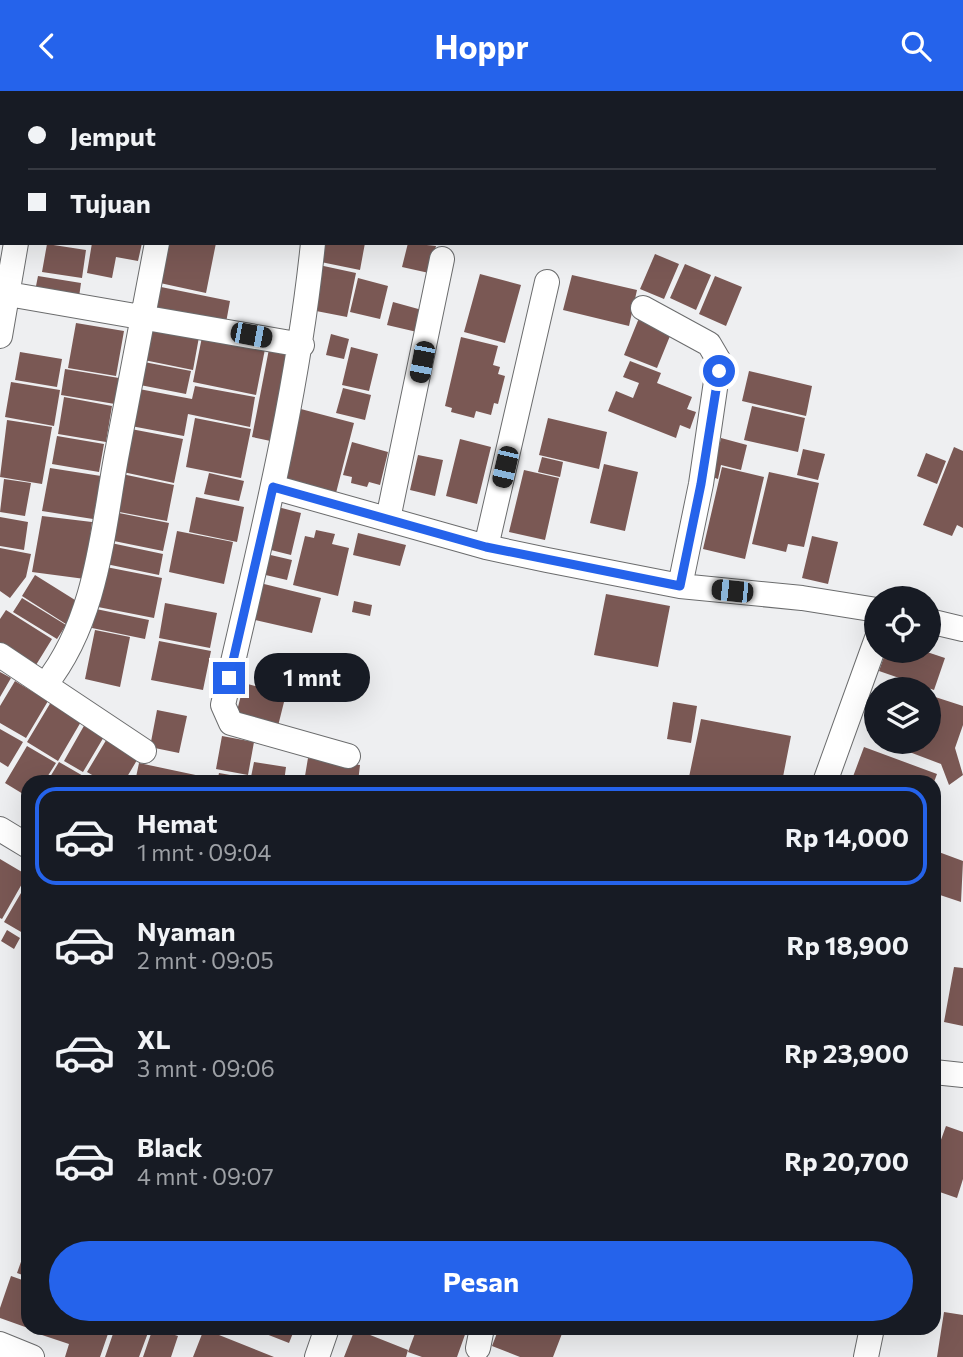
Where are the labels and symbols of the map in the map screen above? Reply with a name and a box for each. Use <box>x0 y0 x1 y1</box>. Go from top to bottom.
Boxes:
car <box>229 321 274 349</box>
car <box>408 339 437 385</box>
route start <box>703 355 735 387</box>
car <box>491 444 520 490</box>
car <box>711 578 754 604</box>
callout: 1 mnt <box>254 653 369 703</box>
route end <box>213 662 245 694</box>

